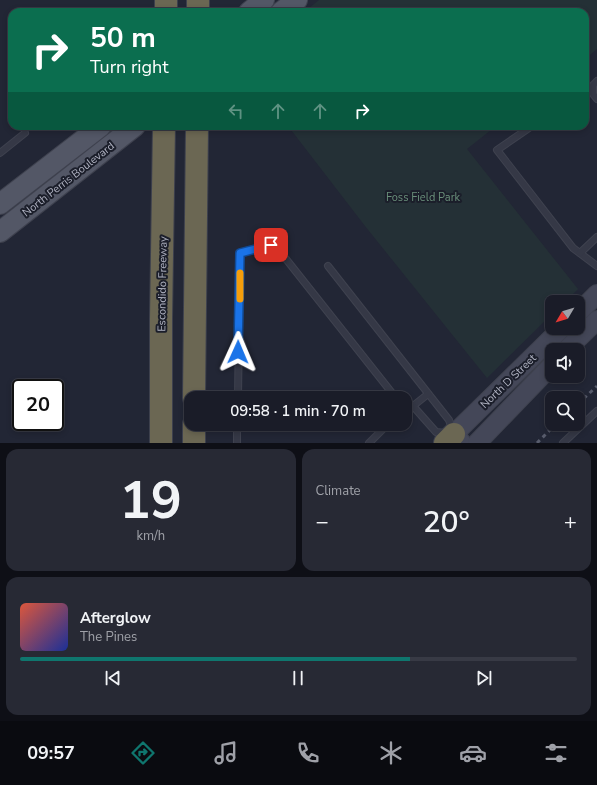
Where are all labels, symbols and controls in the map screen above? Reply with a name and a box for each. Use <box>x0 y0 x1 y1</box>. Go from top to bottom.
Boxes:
text: 50 m <box>90 19 156 57</box>
icon: right <box>24 24 76 76</box>
text: Turn right <box>90 55 169 79</box>
icon: left <box>225 100 247 122</box>
icon: ahead <box>267 100 289 122</box>
icon: ahead <box>309 100 331 122</box>
icon: right <box>351 100 373 122</box>
street label: North Perris Boulevard <box>19 139 117 220</box>
park label: Foss Field Park <box>386 190 461 205</box>
pin <box>254 228 288 262</box>
icon: arrive <box>260 234 282 256</box>
street label: Escondido Freeway <box>154 236 171 332</box>
north arrow <box>545 295 585 335</box>
map controls <box>545 295 585 431</box>
position arrow <box>217 331 259 373</box>
button: sound <box>545 343 585 383</box>
street label: North D Street <box>477 351 540 412</box>
speed limit sign: 20 <box>12 379 64 431</box>
button: search <box>545 391 585 431</box>
text: 09:58 · 1 min · 70 m <box>230 401 366 421</box>
text: 19 <box>120 465 182 536</box>
text: Climate <box>316 482 361 500</box>
text: 20° <box>423 502 470 543</box>
text: − <box>316 507 329 537</box>
text: + <box>564 507 577 537</box>
text: km/h <box>136 527 165 545</box>
text: Afterglow <box>80 608 151 628</box>
text: The Pines <box>80 628 137 646</box>
icon: previous <box>102 667 124 689</box>
icon: pause <box>287 667 309 689</box>
icon: next <box>473 667 495 689</box>
icon: directions <box>129 739 157 767</box>
icon: music <box>212 739 240 767</box>
icon: phone <box>294 739 322 767</box>
icon: climate <box>377 739 405 767</box>
icon: car <box>459 739 487 767</box>
icon: filters <box>542 739 570 767</box>
text: 09:57 <box>27 741 75 765</box>

